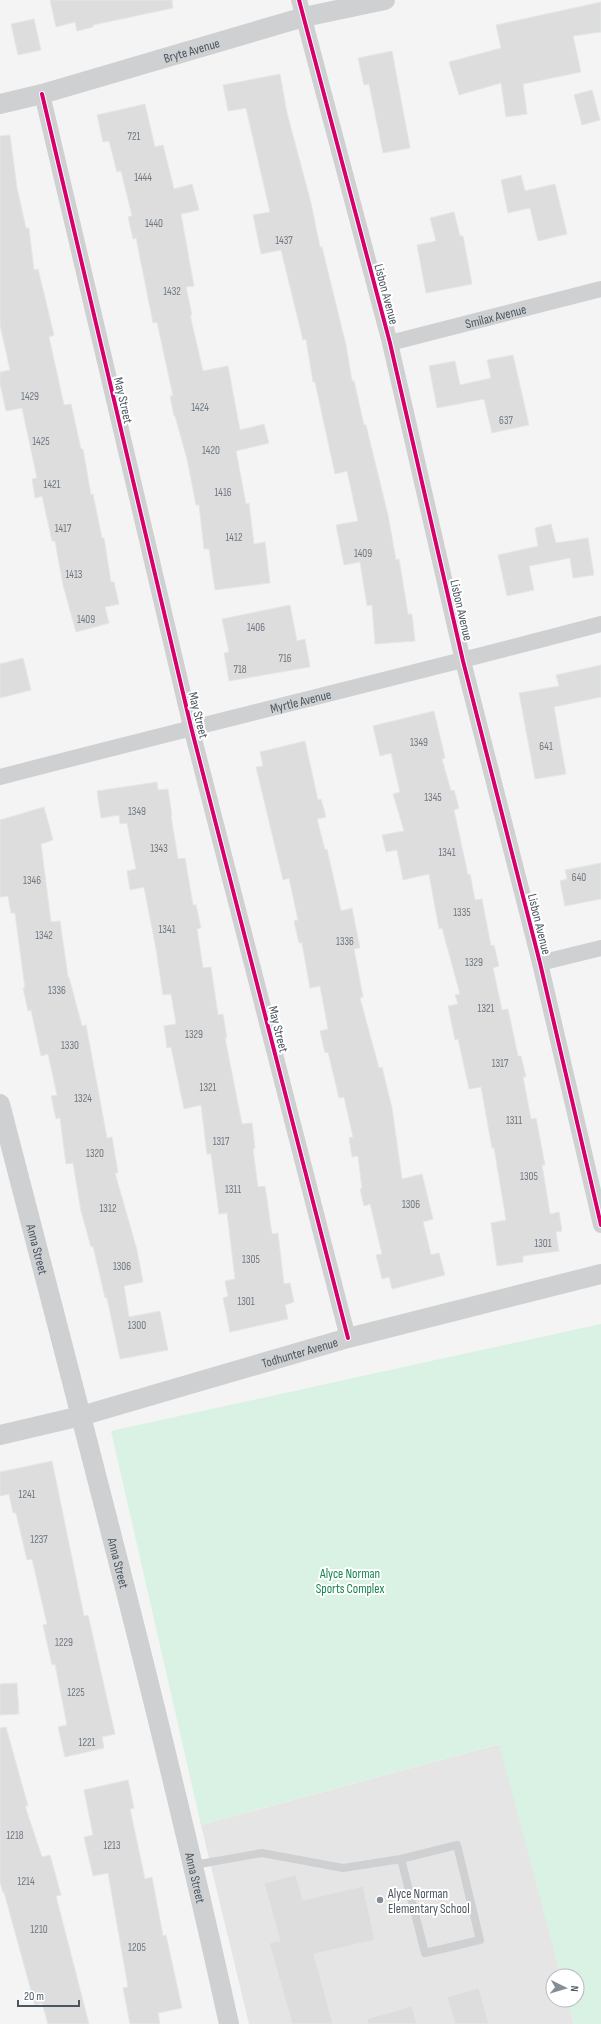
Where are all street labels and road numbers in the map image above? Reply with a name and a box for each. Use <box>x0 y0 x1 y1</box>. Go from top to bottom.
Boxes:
street label: Bryte Avenue <box>162 35 222 67</box>
street label: Lisbon Avenue <box>370 262 402 326</box>
street label: Smilax Avenue <box>464 301 528 332</box>
street label: May Street <box>110 375 136 425</box>
street label: Lisbon Avenue <box>446 578 476 642</box>
street label: Myrtle Avenue <box>269 687 333 717</box>
street label: May Street <box>185 690 212 740</box>
street label: Lisbon Avenue <box>524 892 554 956</box>
street label: May Street <box>265 1004 292 1054</box>
street label: Anna Street <box>22 1222 51 1276</box>
street label: Todhunter Avenue <box>260 1334 340 1372</box>
street label: Anna Street <box>103 1535 132 1590</box>
street label: Anna Street <box>181 1850 208 1905</box>

